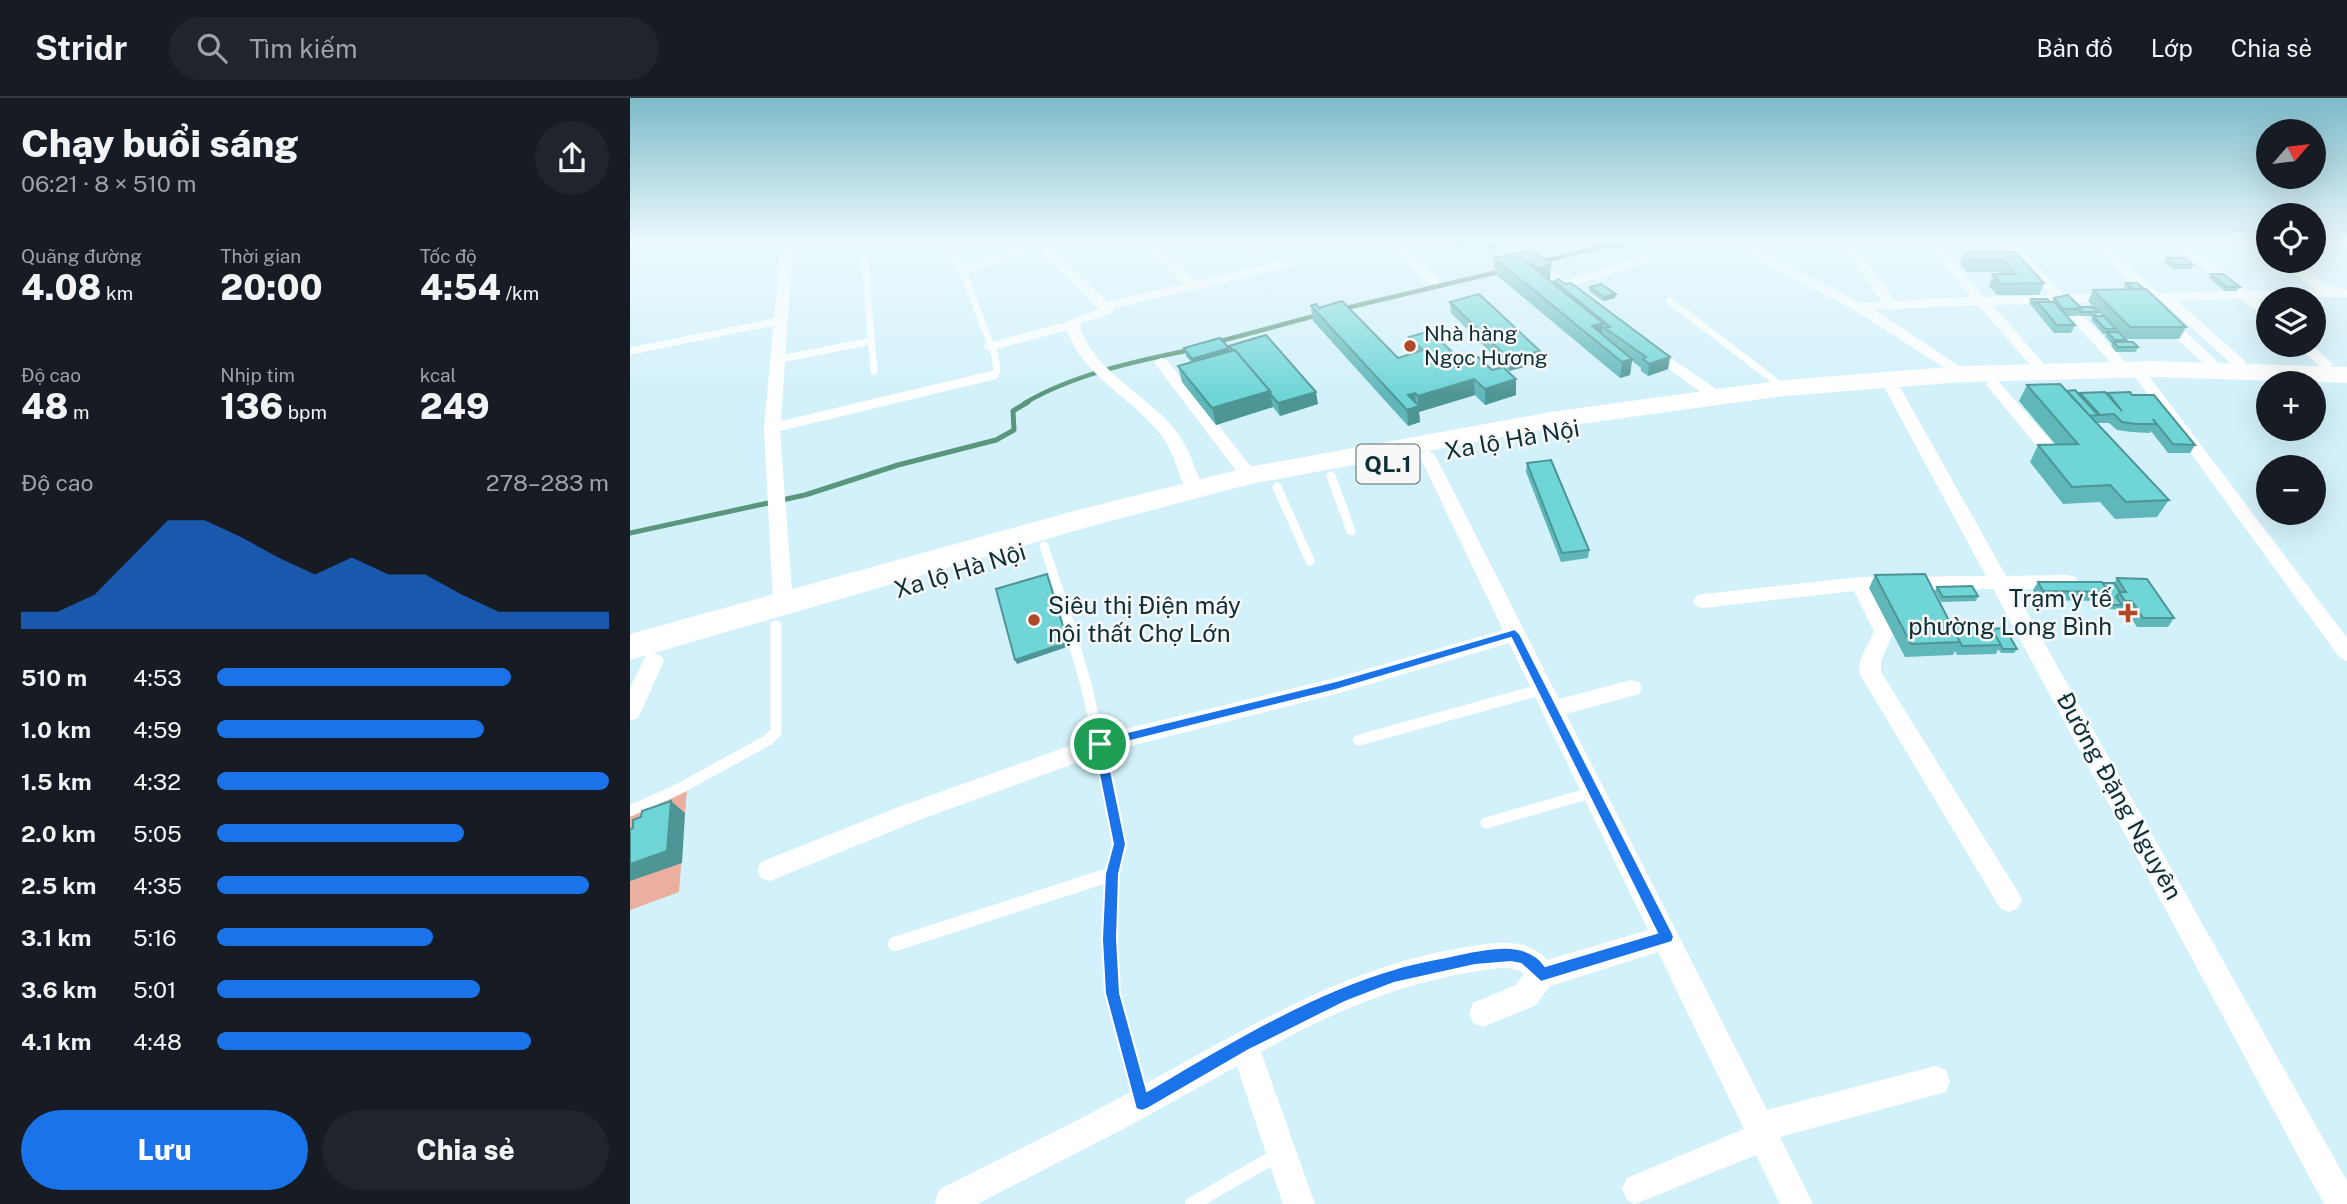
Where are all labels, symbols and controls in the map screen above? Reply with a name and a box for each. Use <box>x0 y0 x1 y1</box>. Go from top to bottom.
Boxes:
search box <box>169 17 659 80</box>
text: Stridr <box>35 29 127 67</box>
icon: search <box>193 29 231 67</box>
text: Tìm kiếm <box>249 33 357 64</box>
text: Bản đồ <box>2036 34 2113 62</box>
text: Lớp <box>2151 34 2193 62</box>
text: Chia sẻ <box>2231 34 2312 62</box>
north arrow <box>2256 119 2326 189</box>
map controls <box>2256 119 2326 525</box>
text: Chạy buổi sáng <box>21 121 298 166</box>
button: share <box>535 121 609 195</box>
text: 06:21 · 8 × 510 m <box>21 170 196 197</box>
button: locate <box>2256 203 2326 273</box>
text: Quãng đường <box>21 245 142 267</box>
text: Thời gian <box>220 245 301 267</box>
text: Tốc độ <box>420 245 477 267</box>
text: 4.08 <box>21 267 101 308</box>
text: 20:00 <box>220 267 323 308</box>
text: 4:54 <box>420 267 501 308</box>
text: km <box>101 282 133 304</box>
text: /km <box>501 282 539 304</box>
button: layers <box>2256 287 2326 357</box>
place label: Nhà hàng Ngọc Hương <box>1424 321 1548 370</box>
marker: Nhà hàng Ngọc Hương <box>1402 338 1418 354</box>
text: Độ cao <box>21 364 81 386</box>
text: Nhịp tim <box>220 364 295 386</box>
text: kcal <box>420 364 456 386</box>
button: + <box>2256 371 2326 441</box>
text: 48 <box>21 386 68 427</box>
text: 136 <box>220 386 283 427</box>
text: 249 <box>420 386 490 427</box>
text: m <box>68 401 89 423</box>
text: bpm <box>283 401 327 423</box>
street label: Xa lộ Hà Nội <box>1442 413 1581 465</box>
road number: QL.1 <box>1356 444 1420 484</box>
button: − <box>2256 455 2326 525</box>
text: Độ cao <box>21 469 93 496</box>
text: 278–283 m <box>486 469 609 496</box>
street label: Xa lộ Hà Nội <box>890 537 1029 603</box>
place label: Trạm y tế phường Long Bình <box>1908 584 2112 640</box>
place label: Siêu thị Điện máy nội thất Chợ Lớn <box>1048 591 1241 647</box>
marker: Trạm y tế phường Long Bình <box>2118 603 2138 623</box>
marker: Siêu thị Điện máy nội thất Chợ Lớn <box>1026 612 1042 628</box>
text: 510 m <box>21 664 87 691</box>
text: 4:53 <box>133 664 182 691</box>
street label: Đường Đặng Nguyên <box>2051 687 2188 904</box>
pin <box>1070 714 1130 774</box>
text: 1.0 km <box>21 716 91 743</box>
text: 4:59 <box>133 716 182 743</box>
icon: arrive <box>1081 725 1119 763</box>
text: 1.5 km <box>21 768 92 795</box>
text: 4:32 <box>133 768 181 795</box>
text: 2.0 km <box>21 820 96 847</box>
text: 5:05 <box>133 820 182 847</box>
text: 2.5 km <box>21 872 96 899</box>
text: 4:35 <box>133 872 182 899</box>
text: 3.1 km <box>21 924 91 951</box>
text: 5:16 <box>133 924 177 951</box>
text: 3.6 km <box>21 976 97 1003</box>
text: 5:01 <box>133 976 176 1003</box>
text: 4.1 km <box>21 1028 91 1055</box>
text: 4:48 <box>133 1028 182 1055</box>
button: Lưu <box>21 1110 308 1190</box>
button: Chia sẻ <box>322 1110 609 1190</box>

